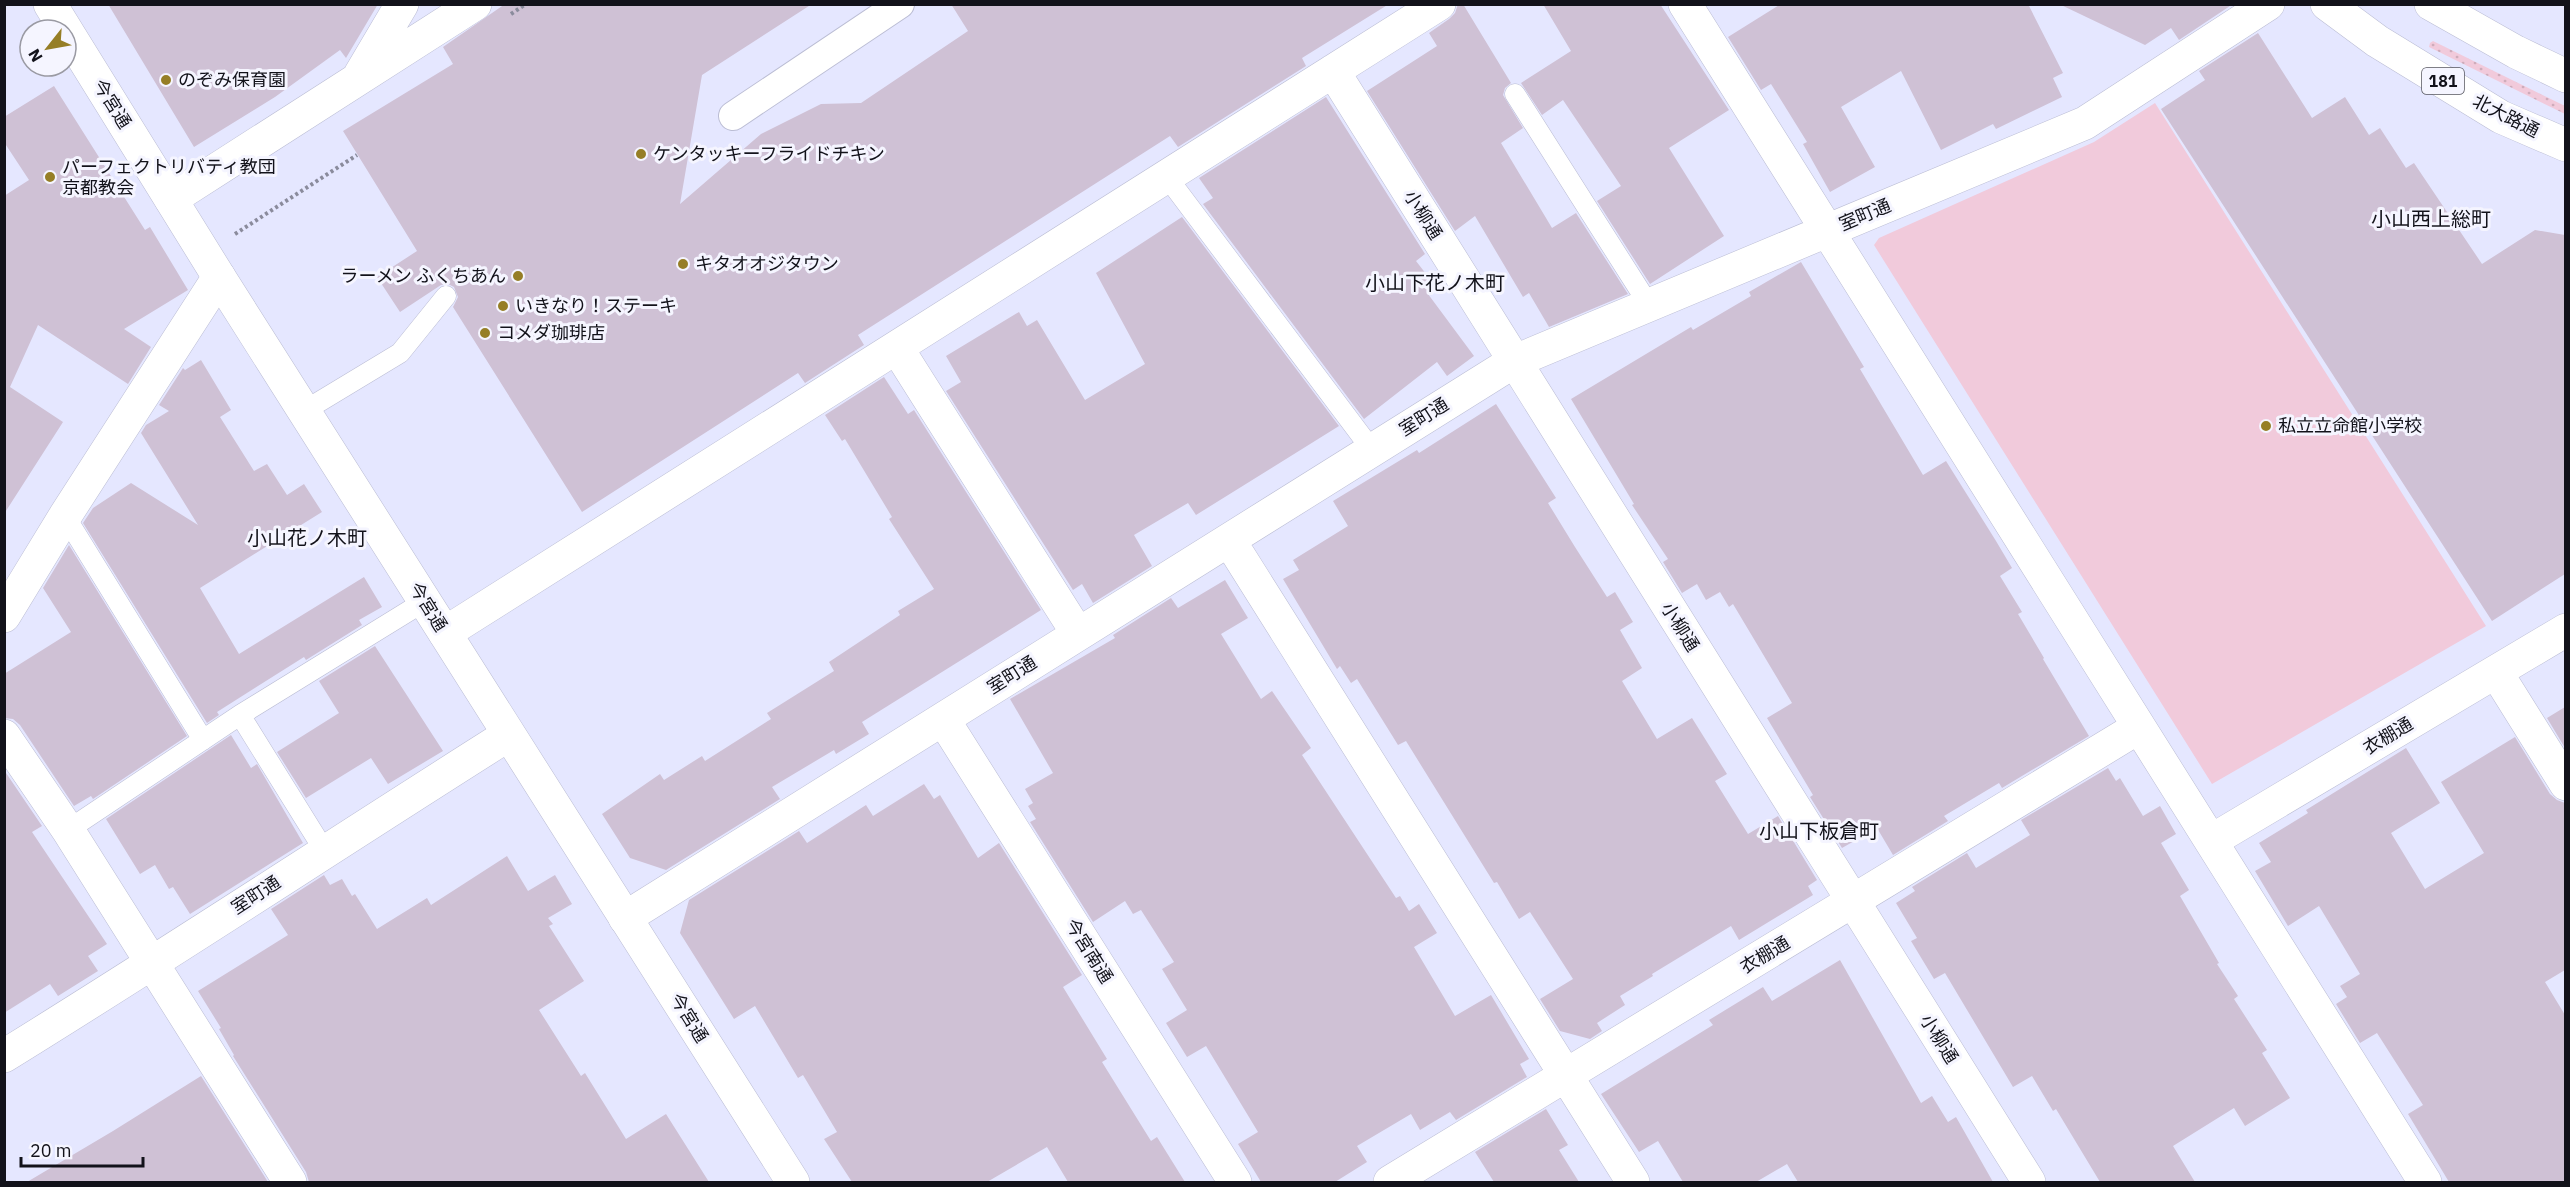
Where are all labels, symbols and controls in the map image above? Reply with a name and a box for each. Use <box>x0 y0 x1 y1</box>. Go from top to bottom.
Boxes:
north arrow <box>18 18 78 78</box>
text: N <box>24 46 47 66</box>
place label: のぞみ保育園 <box>178 68 286 91</box>
road number: 181 <box>2422 68 2464 94</box>
marker: のぞみ保育園 <box>159 73 173 87</box>
street label: 今宮通 <box>88 75 136 133</box>
street label: 北大路通 <box>2469 89 2544 142</box>
place label: ケンタッキーフライドチキン <box>653 142 885 165</box>
marker: ケンタッキーフライドチキン <box>634 147 648 161</box>
place label: パーフェクトリバティ教団 京都教会 <box>62 155 276 199</box>
marker: パーフェクトリバティ教団 京都教会 <box>43 170 57 184</box>
street label: 小柳通 <box>1399 186 1447 244</box>
street label: 室町通 <box>1835 193 1894 236</box>
district label: 小山西上総町 <box>2371 205 2491 232</box>
place label: キタオオジタウン <box>695 252 839 275</box>
marker: キタオオジタウン <box>676 257 690 271</box>
place label: ラーメン ふくちあん <box>340 264 506 287</box>
marker: ラーメン ふくちあん <box>511 269 525 283</box>
district label: 小山下花ノ木町 <box>1365 269 1505 296</box>
place label: いきなり！ステーキ <box>515 294 677 317</box>
marker: いきなり！ステーキ <box>496 299 510 313</box>
place label: コメダ珈琲店 <box>497 321 605 344</box>
marker: コメダ珈琲店 <box>478 326 492 340</box>
street label: 室町通 <box>1395 393 1453 441</box>
place label: 私立立命館小学校 <box>2278 414 2422 437</box>
marker: 私立立命館小学校 <box>2259 419 2273 433</box>
district label: 小山花ノ木町 <box>247 524 367 551</box>
street label: 今宮通 <box>404 578 452 636</box>
street label: 小柳通 <box>1656 598 1704 656</box>
street label: 室町通 <box>983 651 1041 699</box>
street label: 衣棚通 <box>2359 712 2417 759</box>
district label: 小山下板倉町 <box>1759 817 1879 844</box>
street label: 室町通 <box>227 870 285 919</box>
street label: 今宮南通 <box>1061 914 1118 987</box>
street label: 衣棚通 <box>1736 931 1794 978</box>
street label: 今宮通 <box>665 989 713 1047</box>
street label: 小柳通 <box>1915 1010 1963 1068</box>
scale bar <box>21 1130 142 1168</box>
text: 20 m <box>30 1139 72 1162</box>

